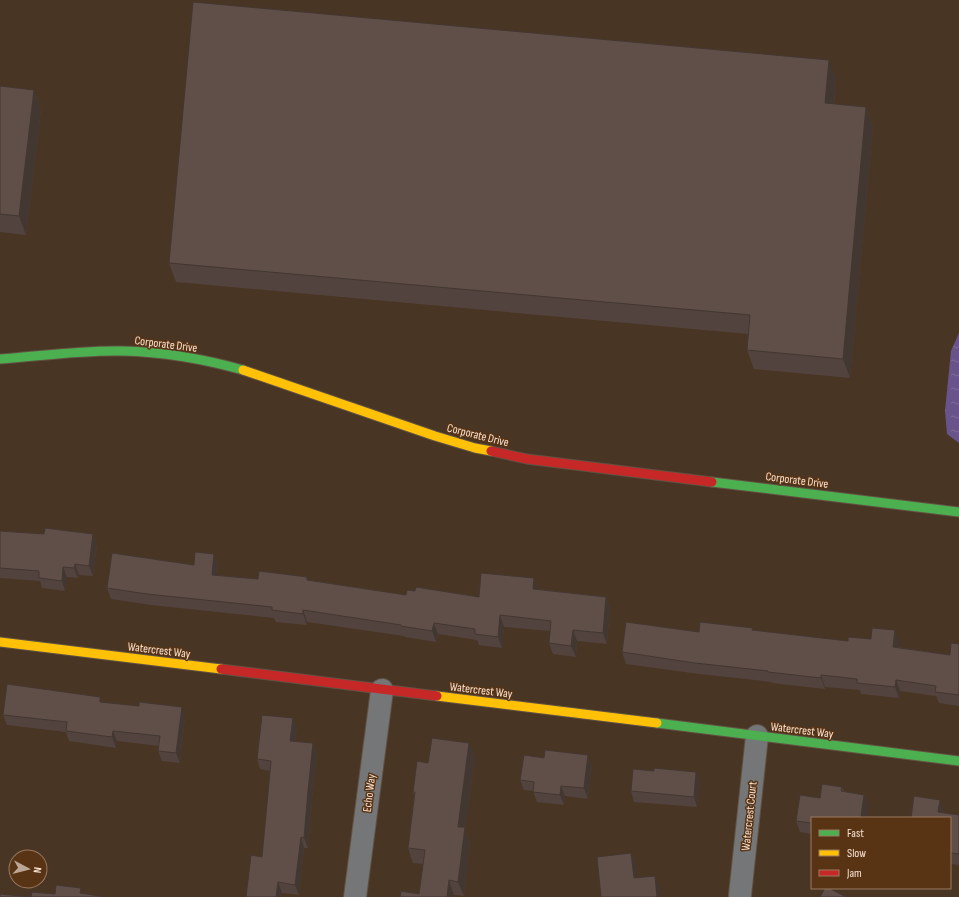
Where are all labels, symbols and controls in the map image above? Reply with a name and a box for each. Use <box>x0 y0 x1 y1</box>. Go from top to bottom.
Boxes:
street label: Corporate Drive <box>134 333 198 356</box>
street label: Corporate Drive <box>445 421 511 450</box>
street label: Corporate Drive <box>765 469 829 492</box>
street label: Watercrest Way <box>127 639 192 662</box>
street label: Watercrest Way <box>449 679 514 702</box>
street label: Watercrest Way <box>770 719 835 742</box>
street label: Echo Way <box>360 773 379 813</box>
street label: Watercrest Court <box>738 780 761 851</box>
legend <box>811 817 951 889</box>
text: Fast <box>847 826 864 841</box>
text: Slow <box>847 846 866 861</box>
north arrow <box>8 849 48 889</box>
text: N <box>31 866 44 874</box>
text: Jam <box>846 866 862 881</box>

